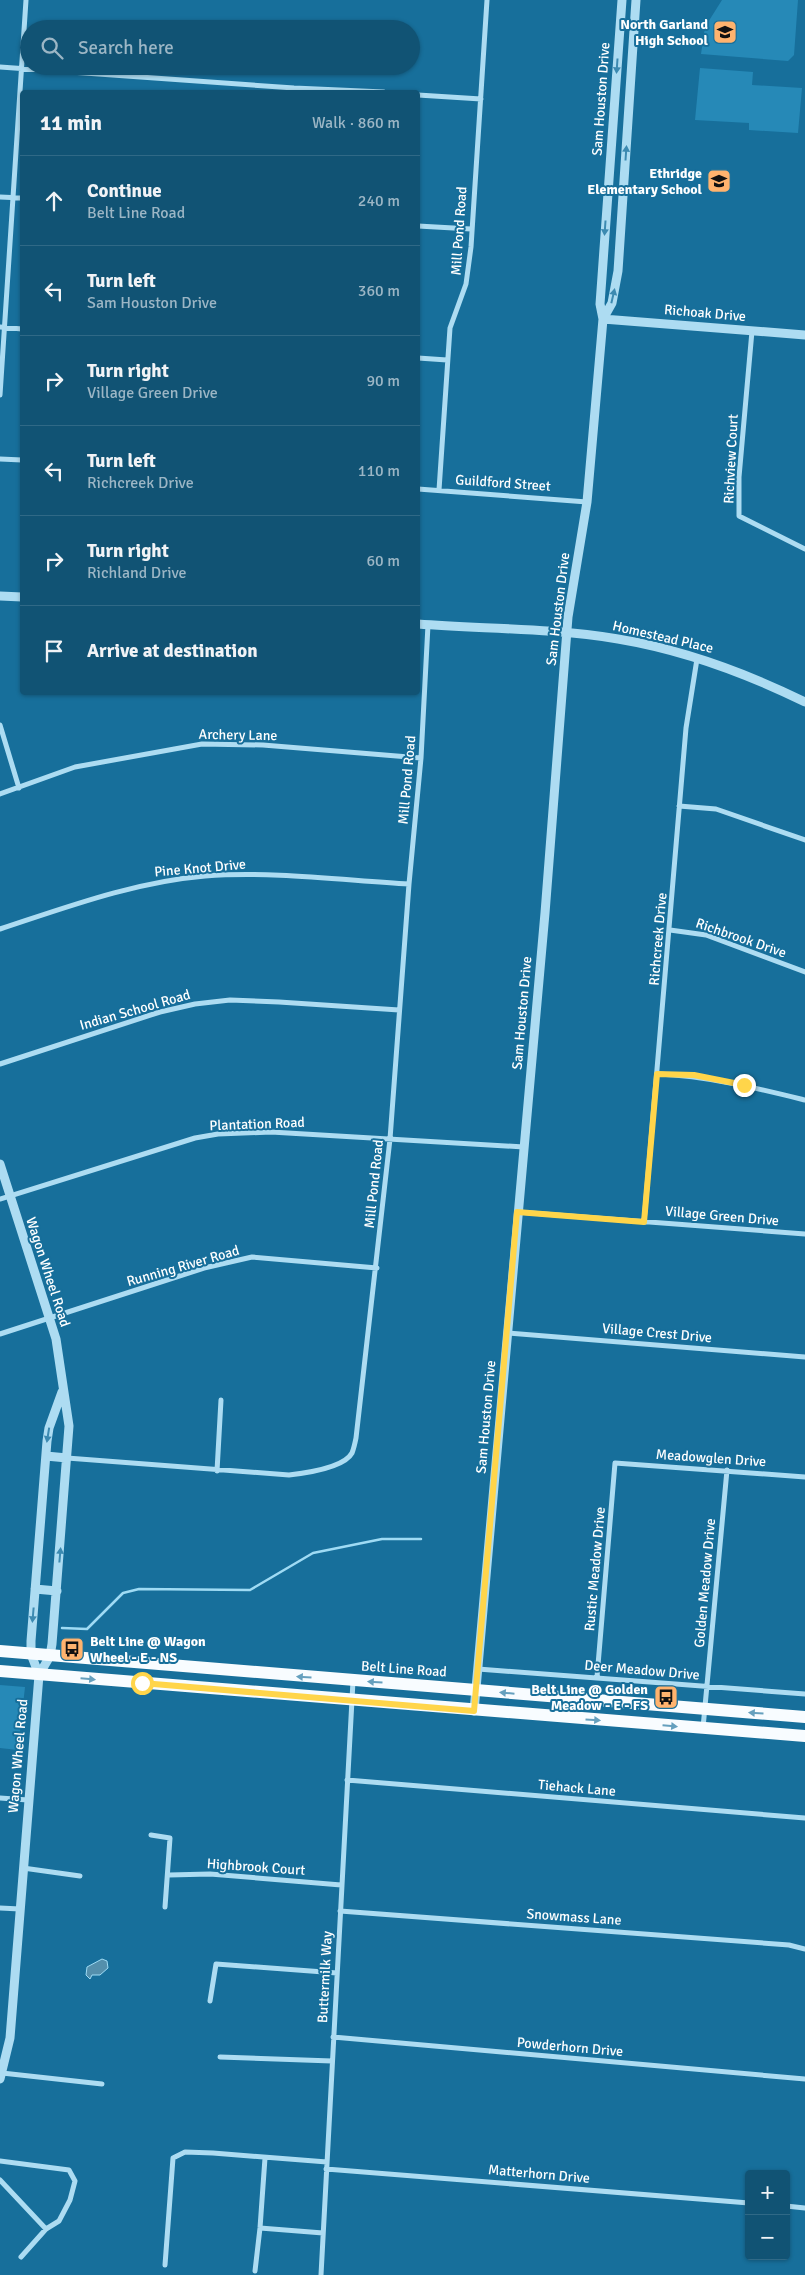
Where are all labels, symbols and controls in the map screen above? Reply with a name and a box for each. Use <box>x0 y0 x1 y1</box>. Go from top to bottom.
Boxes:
place label: North Garland High School <box>620 16 709 49</box>
school or university icon: North Garland High School <box>712 19 738 45</box>
search box <box>20 20 420 75</box>
icon: search <box>38 34 66 62</box>
text: Search here <box>78 36 174 60</box>
street label: Sam Houston Drive <box>589 42 613 156</box>
one-way arrow <box>613 58 621 74</box>
text: 11 min <box>40 110 102 136</box>
text: Walk · 860 m <box>312 113 400 133</box>
one-way arrow <box>622 144 630 160</box>
place label: Ethridge Elementary School <box>587 165 703 198</box>
school or university icon: Ethridge Elementary School <box>706 168 732 194</box>
text: Continue <box>87 179 162 203</box>
street label: Mill Pond Road <box>447 186 471 276</box>
icon: ahead <box>40 187 68 215</box>
text: 240 m <box>358 191 400 211</box>
text: Belt Line Road <box>87 203 185 223</box>
one-way arrow <box>601 220 609 236</box>
text: Turn left <box>87 269 156 293</box>
icon: left <box>40 277 68 305</box>
text: 360 m <box>358 281 400 301</box>
one-way arrow <box>609 288 617 304</box>
text: Sam Houston Drive <box>87 293 217 313</box>
street label: Richoak Drive <box>663 301 747 325</box>
text: Turn right <box>87 359 169 383</box>
icon: right <box>40 367 68 395</box>
text: 90 m <box>366 371 400 391</box>
text: Village Green Drive <box>87 383 218 403</box>
street label: Richview Court <box>720 414 742 504</box>
text: Turn left <box>87 449 156 473</box>
icon: left <box>40 457 68 485</box>
text: 110 m <box>358 461 400 481</box>
street label: Guildford Street <box>455 471 551 495</box>
text: Richcreek Drive <box>87 473 194 493</box>
text: Turn right <box>87 539 169 563</box>
icon: right <box>40 547 68 575</box>
text: 60 m <box>366 551 400 571</box>
street label: Sam Houston Drive <box>543 552 573 666</box>
text: Richland Drive <box>87 563 187 583</box>
street label: Homestead Place <box>611 617 715 657</box>
icon: arrive <box>40 637 68 665</box>
text: Arrive at destination <box>87 639 258 663</box>
street label: Archery Lane <box>198 726 278 744</box>
street label: Mill Pond Road <box>395 735 419 825</box>
street label: Pine Knot Drive <box>153 856 247 880</box>
street label: Richcreek Drive <box>645 892 671 986</box>
street label: Richbrook Drive <box>693 915 789 961</box>
street label: Sam Houston Drive <box>509 956 535 1070</box>
street label: Indian School Road <box>78 986 192 1034</box>
route end <box>733 1074 756 1097</box>
street label: Plantation Road <box>209 1114 305 1134</box>
street label: Mill Pond Road <box>361 1139 387 1229</box>
street label: Village Green Drive <box>664 1203 780 1229</box>
street label: Wagon Wheel Road <box>22 1215 74 1329</box>
street label: Running River Road <box>125 1242 241 1290</box>
street label: Village Crest Drive <box>601 1320 713 1346</box>
street label: Sam Houston Drive <box>473 1360 499 1474</box>
one-way arrow <box>44 1428 52 1444</box>
street label: Meadowglen Drive <box>655 1446 767 1470</box>
street label: Rustic Meadow Drive <box>581 1506 609 1632</box>
street label: Golden Meadow Drive <box>691 1518 719 1648</box>
one-way arrow <box>56 1546 64 1562</box>
one-way arrow <box>29 1607 37 1623</box>
place label: Belt Line @ Wagon Wheel - E - NS <box>90 1633 206 1666</box>
bus stop icon: Belt Line @ Wagon Wheel - E - NS <box>59 1636 85 1662</box>
street label: Deer Meadow Drive <box>584 1656 700 1684</box>
street label: Belt Line Road <box>361 1658 447 1680</box>
route start <box>131 1672 154 1695</box>
one-way arrow <box>296 1672 312 1680</box>
one-way arrow <box>80 1675 96 1683</box>
one-way arrow <box>367 1677 383 1685</box>
place label: Belt Line @ Golden Meadow - E - FS <box>531 1681 648 1714</box>
bus stop icon: Belt Line @ Golden Meadow - E - FS <box>653 1684 679 1710</box>
one-way arrow <box>499 1689 515 1697</box>
street label: Wagon Wheel Road <box>5 1698 31 1814</box>
one-way arrow <box>748 1709 764 1717</box>
one-way arrow <box>585 1716 601 1724</box>
one-way arrow <box>662 1722 678 1730</box>
street label: Tiehack Lane <box>537 1776 617 1800</box>
street label: Highbrook Court <box>206 1855 306 1879</box>
street label: Snowmass Lane <box>526 1905 622 1929</box>
street label: Buttermilk Way <box>314 1930 336 2023</box>
street label: Powderhorn Drive <box>516 2034 624 2060</box>
street label: Matterhorn Drive <box>487 2161 591 2187</box>
map controls <box>745 2170 790 2260</box>
button: + <box>745 2170 790 2215</box>
button: − <box>745 2215 790 2260</box>

